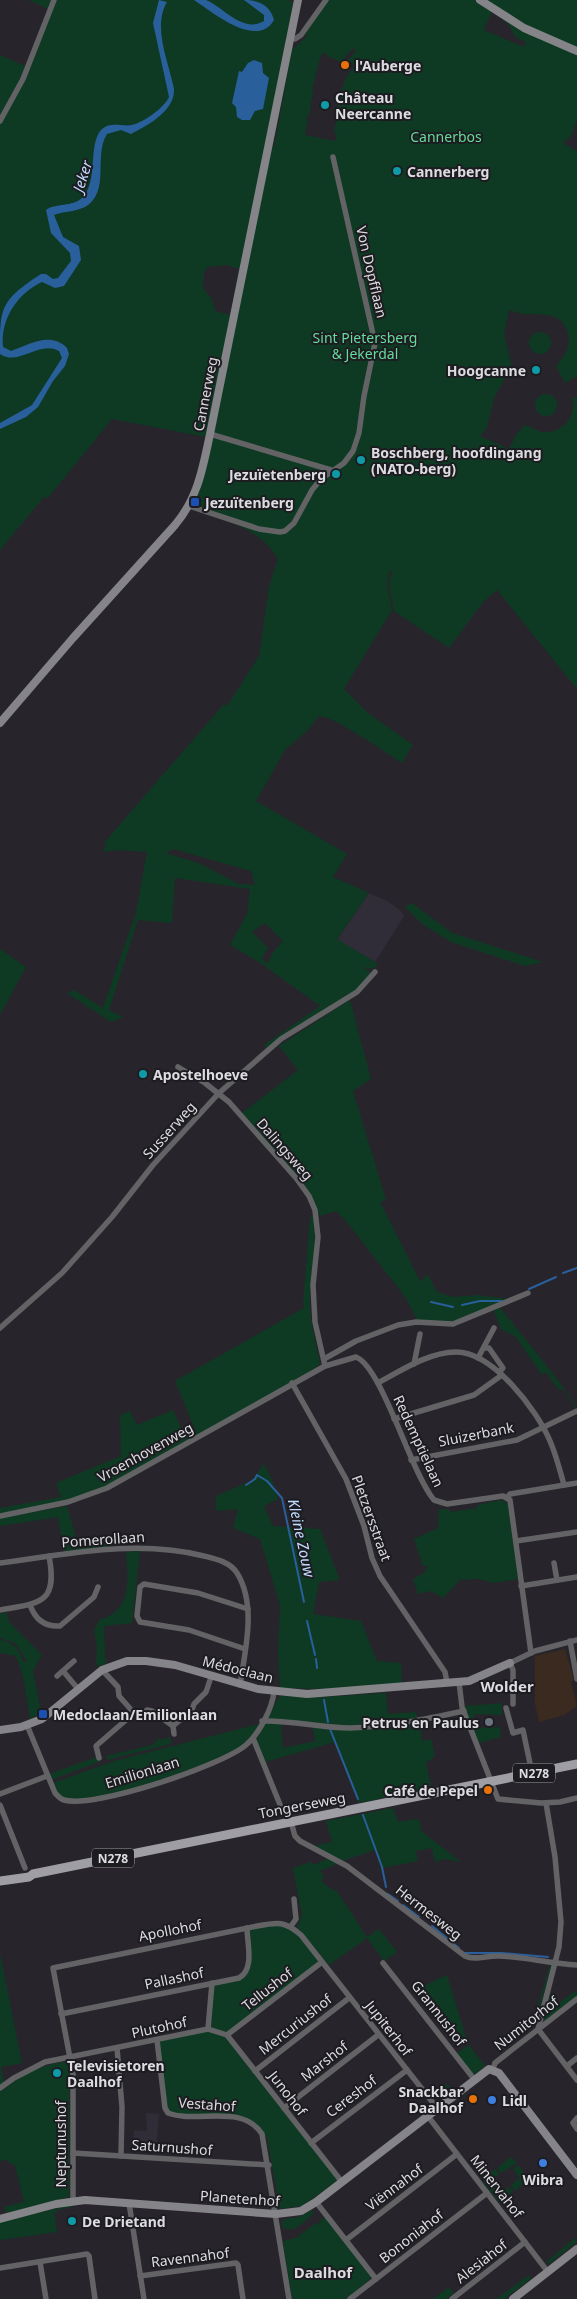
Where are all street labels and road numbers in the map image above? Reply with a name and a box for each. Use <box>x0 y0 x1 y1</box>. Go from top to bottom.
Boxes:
street label: Von Dopfflaan <box>352 224 392 320</box>
street label: Cannerweg <box>188 355 222 433</box>
street label: Susserweg <box>138 1097 200 1163</box>
street label: Dalingsweg <box>253 1114 317 1184</box>
street label: Redemptielaan <box>389 1392 449 1490</box>
street label: Sluizerbank <box>437 1417 516 1451</box>
street label: Vroenhovenweg <box>94 1418 196 1486</box>
street label: Pletzersstraat <box>348 1472 396 1564</box>
street label: Pomerollaan <box>61 1527 145 1551</box>
street label: Médoclaan <box>201 1651 275 1687</box>
street label: Emilionlaan <box>102 1752 182 1792</box>
road number: N278 <box>513 1764 555 1782</box>
street label: Tongerseweg <box>257 1787 347 1823</box>
road number: N278 <box>92 1849 134 1868</box>
street label: Hermesweg <box>392 1880 466 1944</box>
street label: Apollohof <box>137 1914 204 1945</box>
street label: Pallashof <box>143 1962 206 1994</box>
street label: Tellushof <box>238 1963 297 2015</box>
street label: Grannushof <box>407 1976 471 2051</box>
street label: Mercuriushof <box>254 1989 337 2059</box>
street label: Numitorhof <box>490 1991 563 2054</box>
street label: Jupiterhof <box>360 1995 417 2061</box>
street label: Plutohof <box>130 2012 190 2042</box>
street label: Marshof <box>296 2036 352 2085</box>
street label: Junohof <box>263 2065 312 2120</box>
street label: Cereshof <box>322 2070 381 2121</box>
street label: Vestahof <box>178 2093 238 2116</box>
street label: Neptunushof <box>51 2099 70 2187</box>
street label: Saturnushof <box>131 2135 214 2159</box>
street label: Minervahof <box>466 2150 528 2223</box>
street label: Viënnahof <box>362 2159 427 2215</box>
street label: Planetenhof <box>199 2186 282 2210</box>
street label: Bononiahof <box>375 2204 448 2267</box>
street label: Alesiahof <box>451 2234 512 2287</box>
street label: Ravennahof <box>150 2243 231 2271</box>

